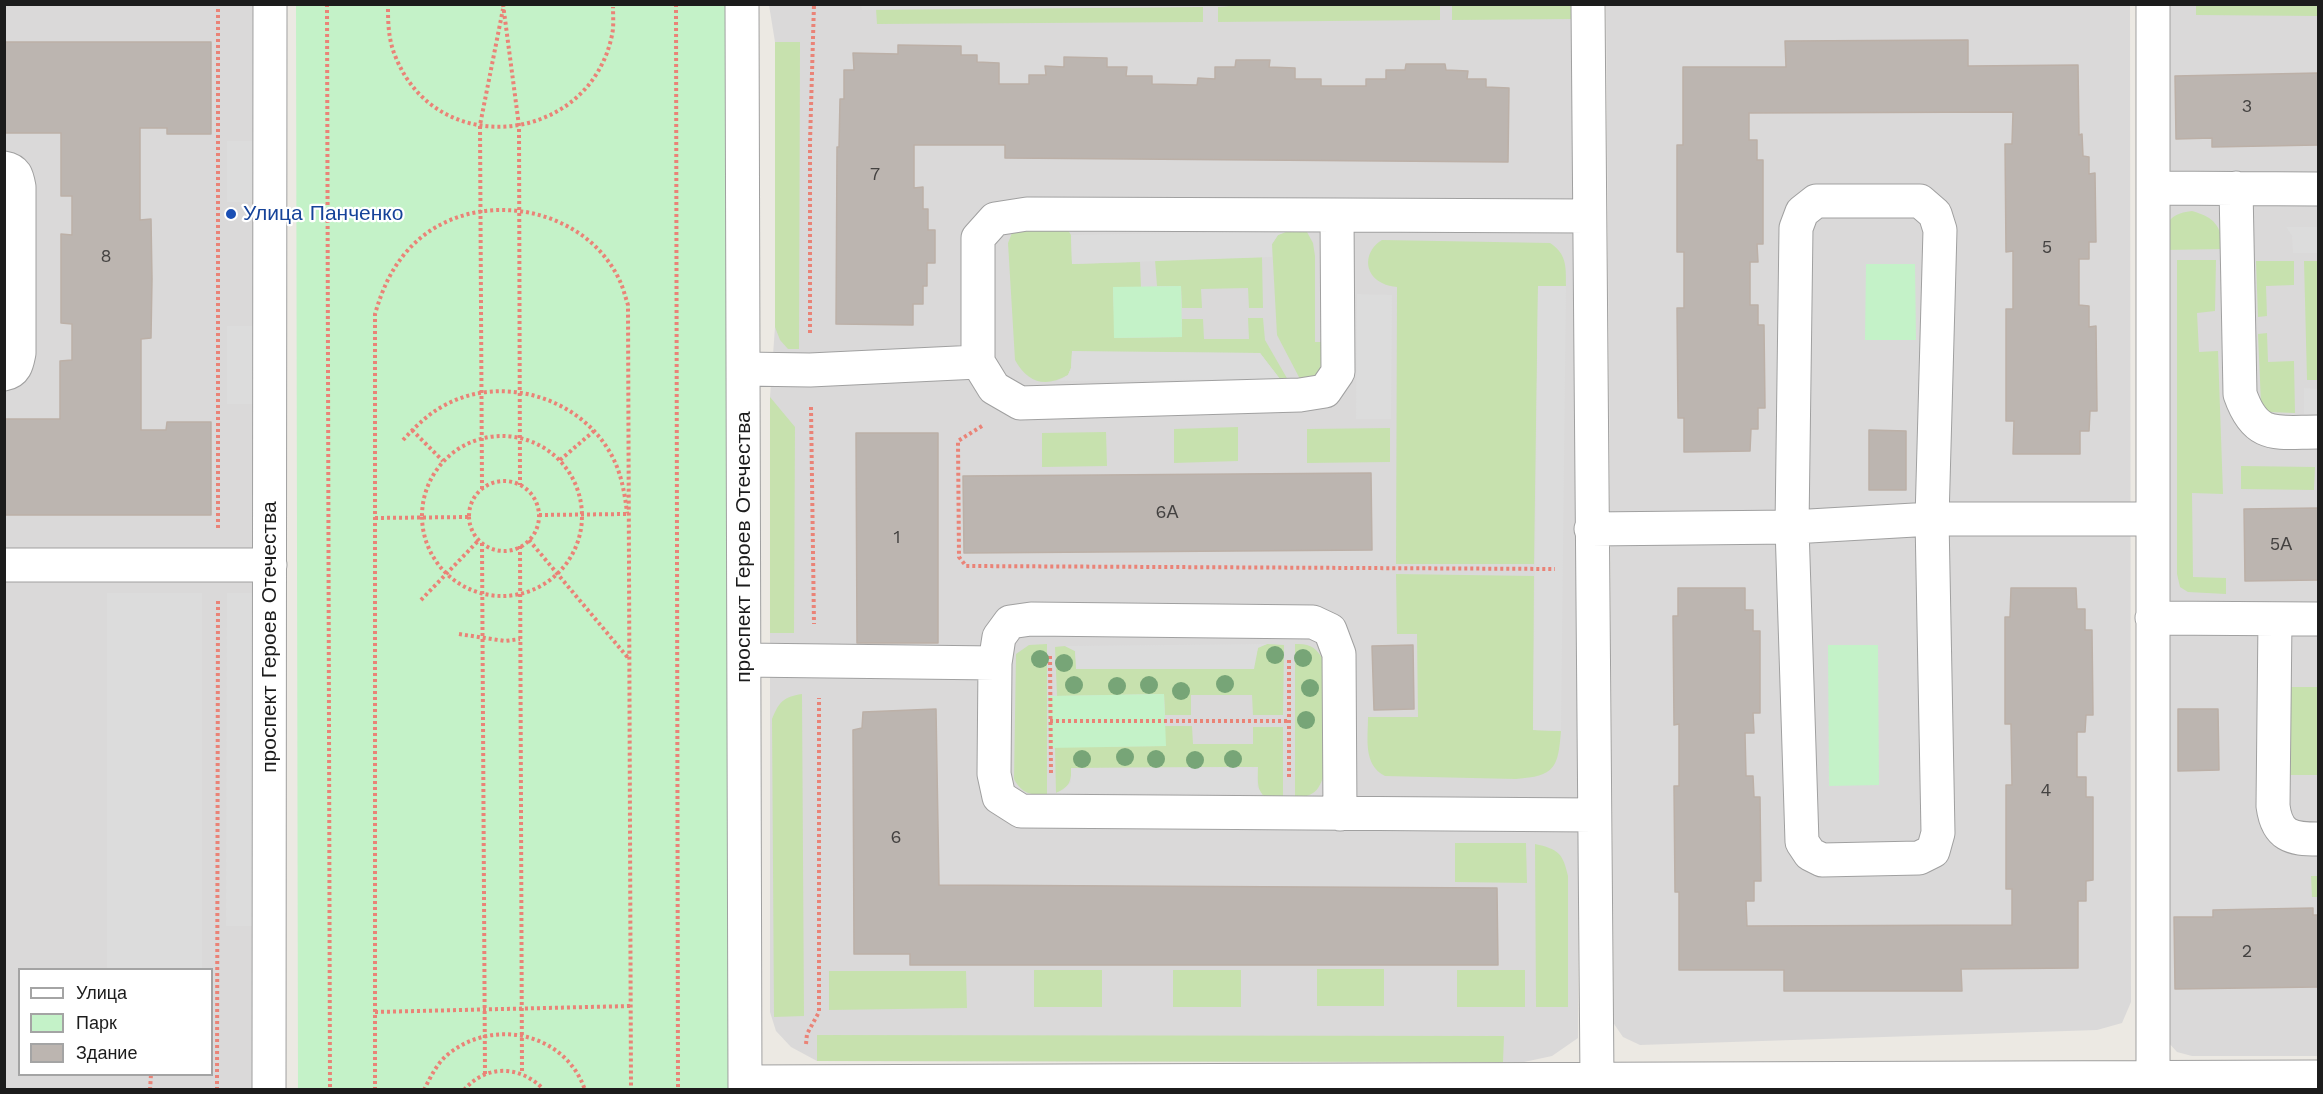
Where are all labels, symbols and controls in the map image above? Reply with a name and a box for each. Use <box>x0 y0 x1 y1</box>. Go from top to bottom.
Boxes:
house number: 3 <box>2242 96 2252 118</box>
house number: 7 <box>870 164 880 186</box>
place label: Улица Панченко <box>243 201 403 227</box>
marker: Улица Панченко <box>224 207 238 221</box>
house number: 5 <box>2042 237 2052 259</box>
house number: 8 <box>100 246 112 268</box>
street label: проспект Героев Отечества <box>731 411 757 683</box>
street label: проспект Героев Отечества <box>257 501 283 773</box>
house number: 6А <box>1156 502 1178 524</box>
house number: 1 <box>893 527 901 549</box>
house number: 5А <box>2270 534 2292 556</box>
house number: 4 <box>2041 780 2051 802</box>
house number: 6 <box>891 827 901 849</box>
house number: 2 <box>2242 941 2252 963</box>
legend <box>18 968 213 1076</box>
text: Улица <box>76 982 127 1003</box>
text: Парк <box>76 1012 117 1033</box>
text: Здание <box>76 1042 137 1063</box>

